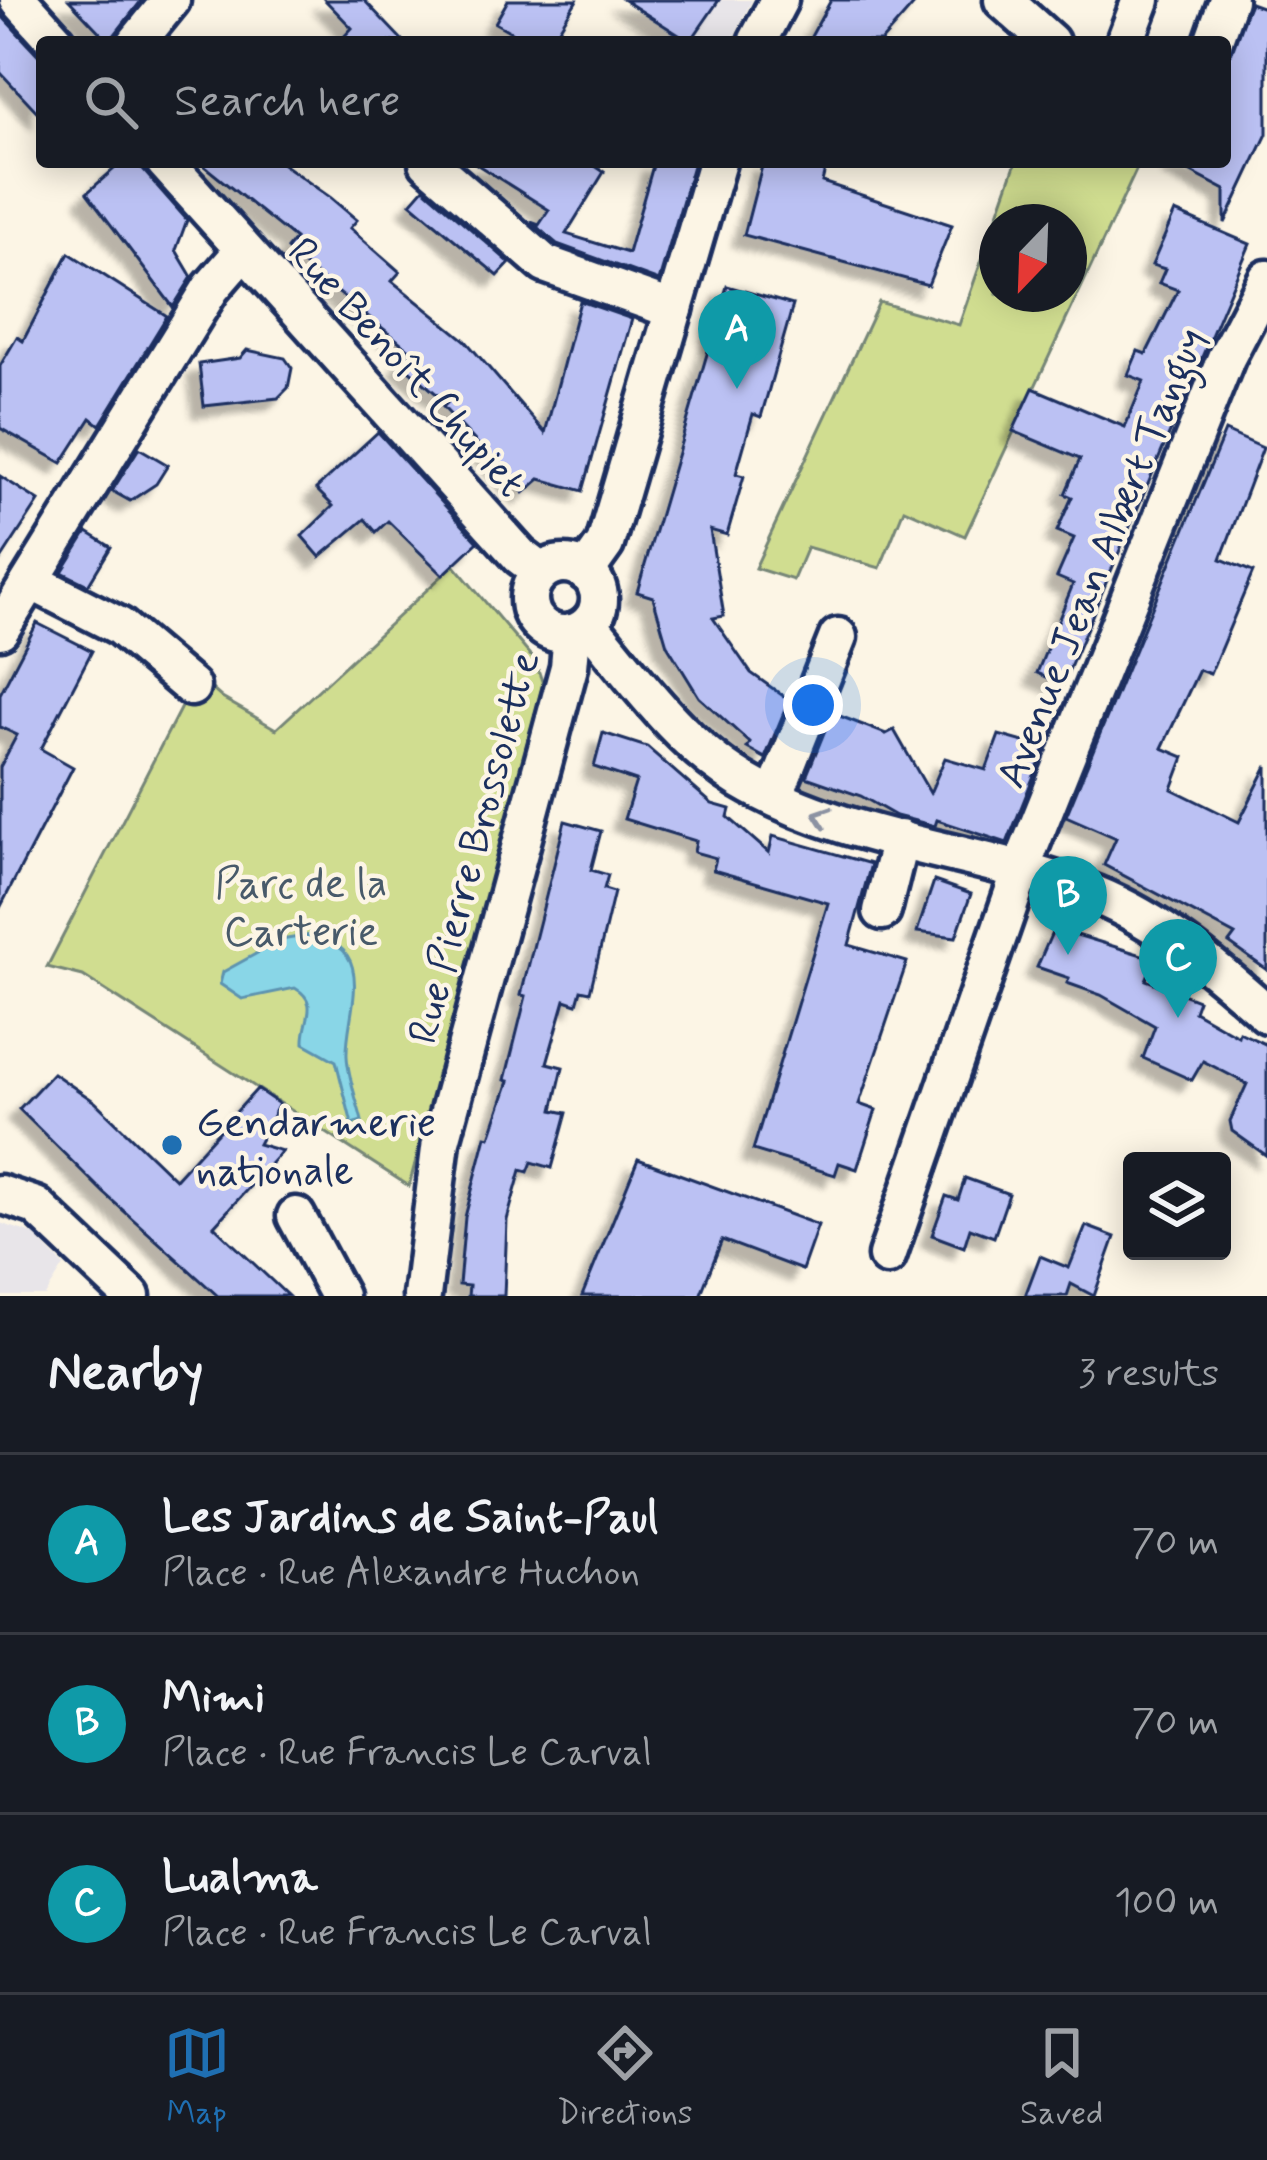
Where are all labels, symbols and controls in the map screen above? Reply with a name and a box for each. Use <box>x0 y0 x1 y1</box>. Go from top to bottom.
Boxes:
search box <box>36 36 1231 168</box>
icon: search <box>78 69 144 135</box>
text: Search here <box>174 73 401 132</box>
north arrow <box>979 204 1087 312</box>
street label: Rue Benoît Chupiet <box>274 227 537 510</box>
pin: A <box>698 290 776 389</box>
street label: Avenue Jean Albert Tanguy <box>985 320 1224 798</box>
street label: Rue Pierre Brossolette <box>397 646 554 1050</box>
your location <box>783 675 843 735</box>
one-way arrow <box>812 805 833 830</box>
pin: B <box>1029 856 1107 955</box>
park label: Parc de la Carterie <box>215 858 387 961</box>
pin: C <box>1139 919 1217 1018</box>
place label: Gendarmerie nationale <box>196 1097 436 1200</box>
marker: Gendarmerie nationale <box>159 1132 185 1158</box>
map controls <box>1123 1152 1231 1260</box>
button: layers <box>1123 1152 1231 1260</box>
text: Nearby <box>48 1341 203 1407</box>
text: 3 results <box>1078 1349 1219 1400</box>
text: Les Jardins de Saint-Paul <box>162 1489 658 1548</box>
text: A <box>74 1518 100 1569</box>
text: 70 m <box>1131 1518 1219 1569</box>
text: Place · Rue Alexandre Huchon <box>162 1548 640 1599</box>
text: Mimi <box>162 1669 265 1728</box>
text: B <box>75 1698 99 1749</box>
text: 70 m <box>1131 1698 1219 1749</box>
text: Place · Rue Francis Le Carval <box>162 1728 652 1779</box>
text: Lualma <box>162 1849 317 1908</box>
text: C <box>73 1878 101 1929</box>
text: 100 m <box>1114 1878 1219 1929</box>
text: Place · Rue Francis Le Carval <box>162 1908 652 1959</box>
tab: Map <box>164 2020 230 2136</box>
tab: Directions <box>557 2020 693 2136</box>
tab: Saved <box>1020 2020 1103 2136</box>

